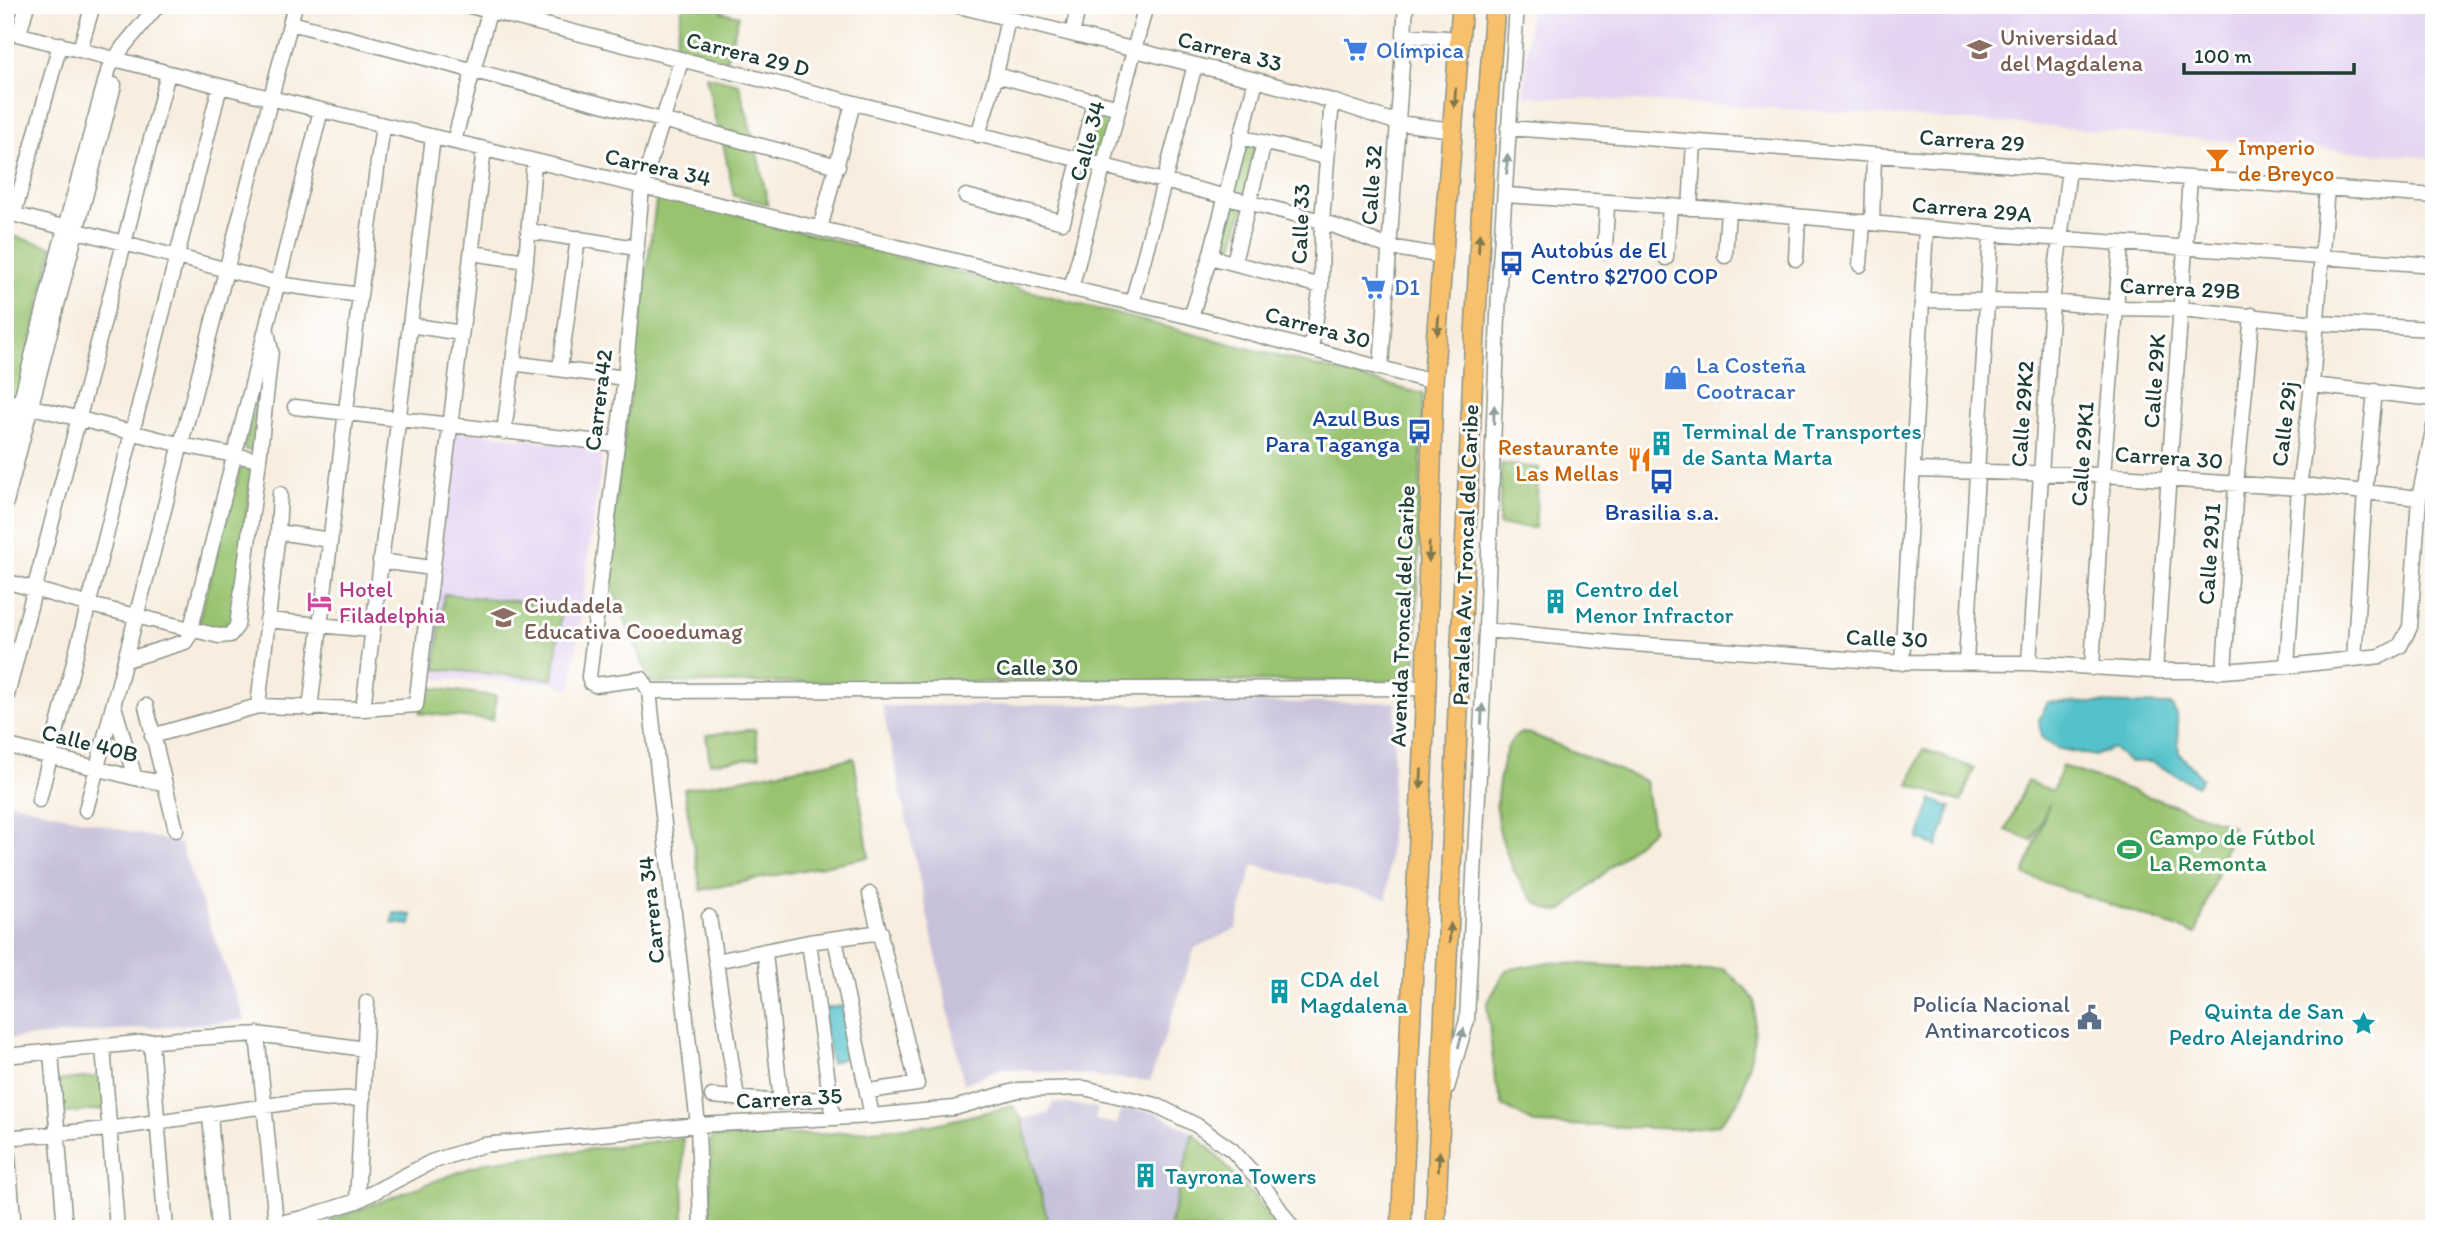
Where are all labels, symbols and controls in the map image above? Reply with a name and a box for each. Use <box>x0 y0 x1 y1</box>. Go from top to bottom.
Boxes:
place label: Universidad del Magdalena <box>2000 23 2143 77</box>
street label: Carrera 33 <box>1175 24 1285 78</box>
street label: Carrera 29 D <box>683 25 813 83</box>
scale bar <box>2184 32 2353 76</box>
supermarket icon: Olímpica <box>1342 36 1370 64</box>
place label: Olímpica <box>1376 36 1464 64</box>
school or university icon: Universidad del Magdalena <box>1966 36 1994 64</box>
text: 100 m <box>2194 43 2252 68</box>
one-way arrow <box>1449 87 1460 109</box>
street label: Calle 34 <box>1063 97 1111 184</box>
street label: Carrera 29 <box>1918 122 2026 158</box>
place label: Imperio de Breyco <box>2238 133 2335 187</box>
street label: Carrera 34 <box>602 141 714 193</box>
street label: Calle 32 <box>1354 144 1388 226</box>
bar icon: Imperio de Breyco <box>2204 146 2232 174</box>
one-way arrow <box>1501 152 1512 174</box>
street label: Calle 33 <box>1285 183 1315 265</box>
street label: Carrera 29A <box>1911 190 2034 228</box>
one-way arrow <box>1474 232 1485 254</box>
place label: Autobús de El Centro $2700 COP <box>1531 236 1718 290</box>
bus stop icon: Autobús de El Centro $2700 COP <box>1497 249 1525 277</box>
street label: Carrera 29B <box>2119 271 2241 305</box>
supermarket icon: D1 <box>1360 273 1388 301</box>
place label: D1 <box>1394 273 1420 301</box>
street label: Carrera 30 <box>1262 299 1374 355</box>
one-way arrow <box>1432 314 1443 336</box>
street label: Calle 29K <box>2137 332 2171 429</box>
street label: Carrera42 <box>578 347 618 453</box>
place label: La Costeña Cootracar <box>1696 351 1806 405</box>
street label: Calle 29K2 <box>2004 360 2040 468</box>
shop icon: La Costeña Cootracar <box>1662 364 1690 392</box>
street label: Calle 29j <box>2265 380 2303 468</box>
street label: Calle 29K1 <box>2064 400 2100 508</box>
place label: Azul Bus Para Taganga <box>1265 404 1400 458</box>
street label: Paralela Av. Troncal del Caribe <box>1446 404 1484 706</box>
one-way arrow <box>1489 404 1500 426</box>
bus stop icon: Azul Bus Para Taganga <box>1406 417 1434 445</box>
place label: Terminal de Transportes de Santa Marta <box>1682 417 1922 471</box>
building icon: Terminal de Transportes de Santa Marta <box>1648 430 1676 458</box>
place label: Restaurante Las Mellas <box>1498 433 1619 487</box>
street label: Carrera 30 <box>2114 439 2224 475</box>
restaurant icon: Restaurante Las Mellas <box>1625 446 1653 474</box>
bus stop icon: Brasilia s.a. <box>1648 468 1676 496</box>
street label: Avenida Troncal del Caribe <box>1383 485 1421 747</box>
place label: Brasilia s.a. <box>1605 498 1719 526</box>
street label: Calle 29J1 <box>2191 502 2227 606</box>
one-way arrow <box>1423 541 1435 563</box>
place label: Hotel Filadelphia <box>339 575 446 629</box>
place label: Centro del Menor Infractor <box>1575 575 1734 629</box>
hotel icon: Hotel Filadelphia <box>305 588 333 616</box>
building icon: Centro del Menor Infractor <box>1541 588 1569 616</box>
place label: Ciudadela Educativa Cooedumag <box>524 591 743 645</box>
school or university icon: Ciudadela Educativa Cooedumag <box>490 604 518 632</box>
street label: Calle 30 <box>1845 623 1929 653</box>
street label: Calle 30 <box>996 653 1078 681</box>
one-way arrow <box>1476 703 1487 725</box>
street label: Calle 40B <box>39 717 141 769</box>
one-way arrow <box>1416 768 1427 790</box>
place label: Campo de Fútbol La Remonta <box>2149 823 2316 877</box>
sports icon: Campo de Fútbol La Remonta <box>2115 836 2143 864</box>
street label: Carrera 34 <box>631 855 671 965</box>
one-way arrow <box>1444 922 1455 944</box>
place label: CDA del Magdalena <box>1300 965 1408 1019</box>
building icon: CDA del Magdalena <box>1266 978 1294 1006</box>
place label: Policía Nacional Antinarcoticos <box>1913 990 2070 1044</box>
place label: Quinta de San Pedro Alejandrino <box>2169 997 2344 1051</box>
public building icon: Policía Nacional Antinarcoticos <box>2076 1003 2104 1031</box>
place icon: Quinta de San Pedro Alejandrino <box>2350 1010 2378 1038</box>
one-way arrow <box>1457 1028 1467 1049</box>
street label: Carrera 35 <box>735 1081 843 1115</box>
one-way arrow <box>1433 1149 1444 1171</box>
building icon: Tayrona Towers <box>1131 1162 1159 1190</box>
place label: Tayrona Towers <box>1165 1162 1317 1190</box>

